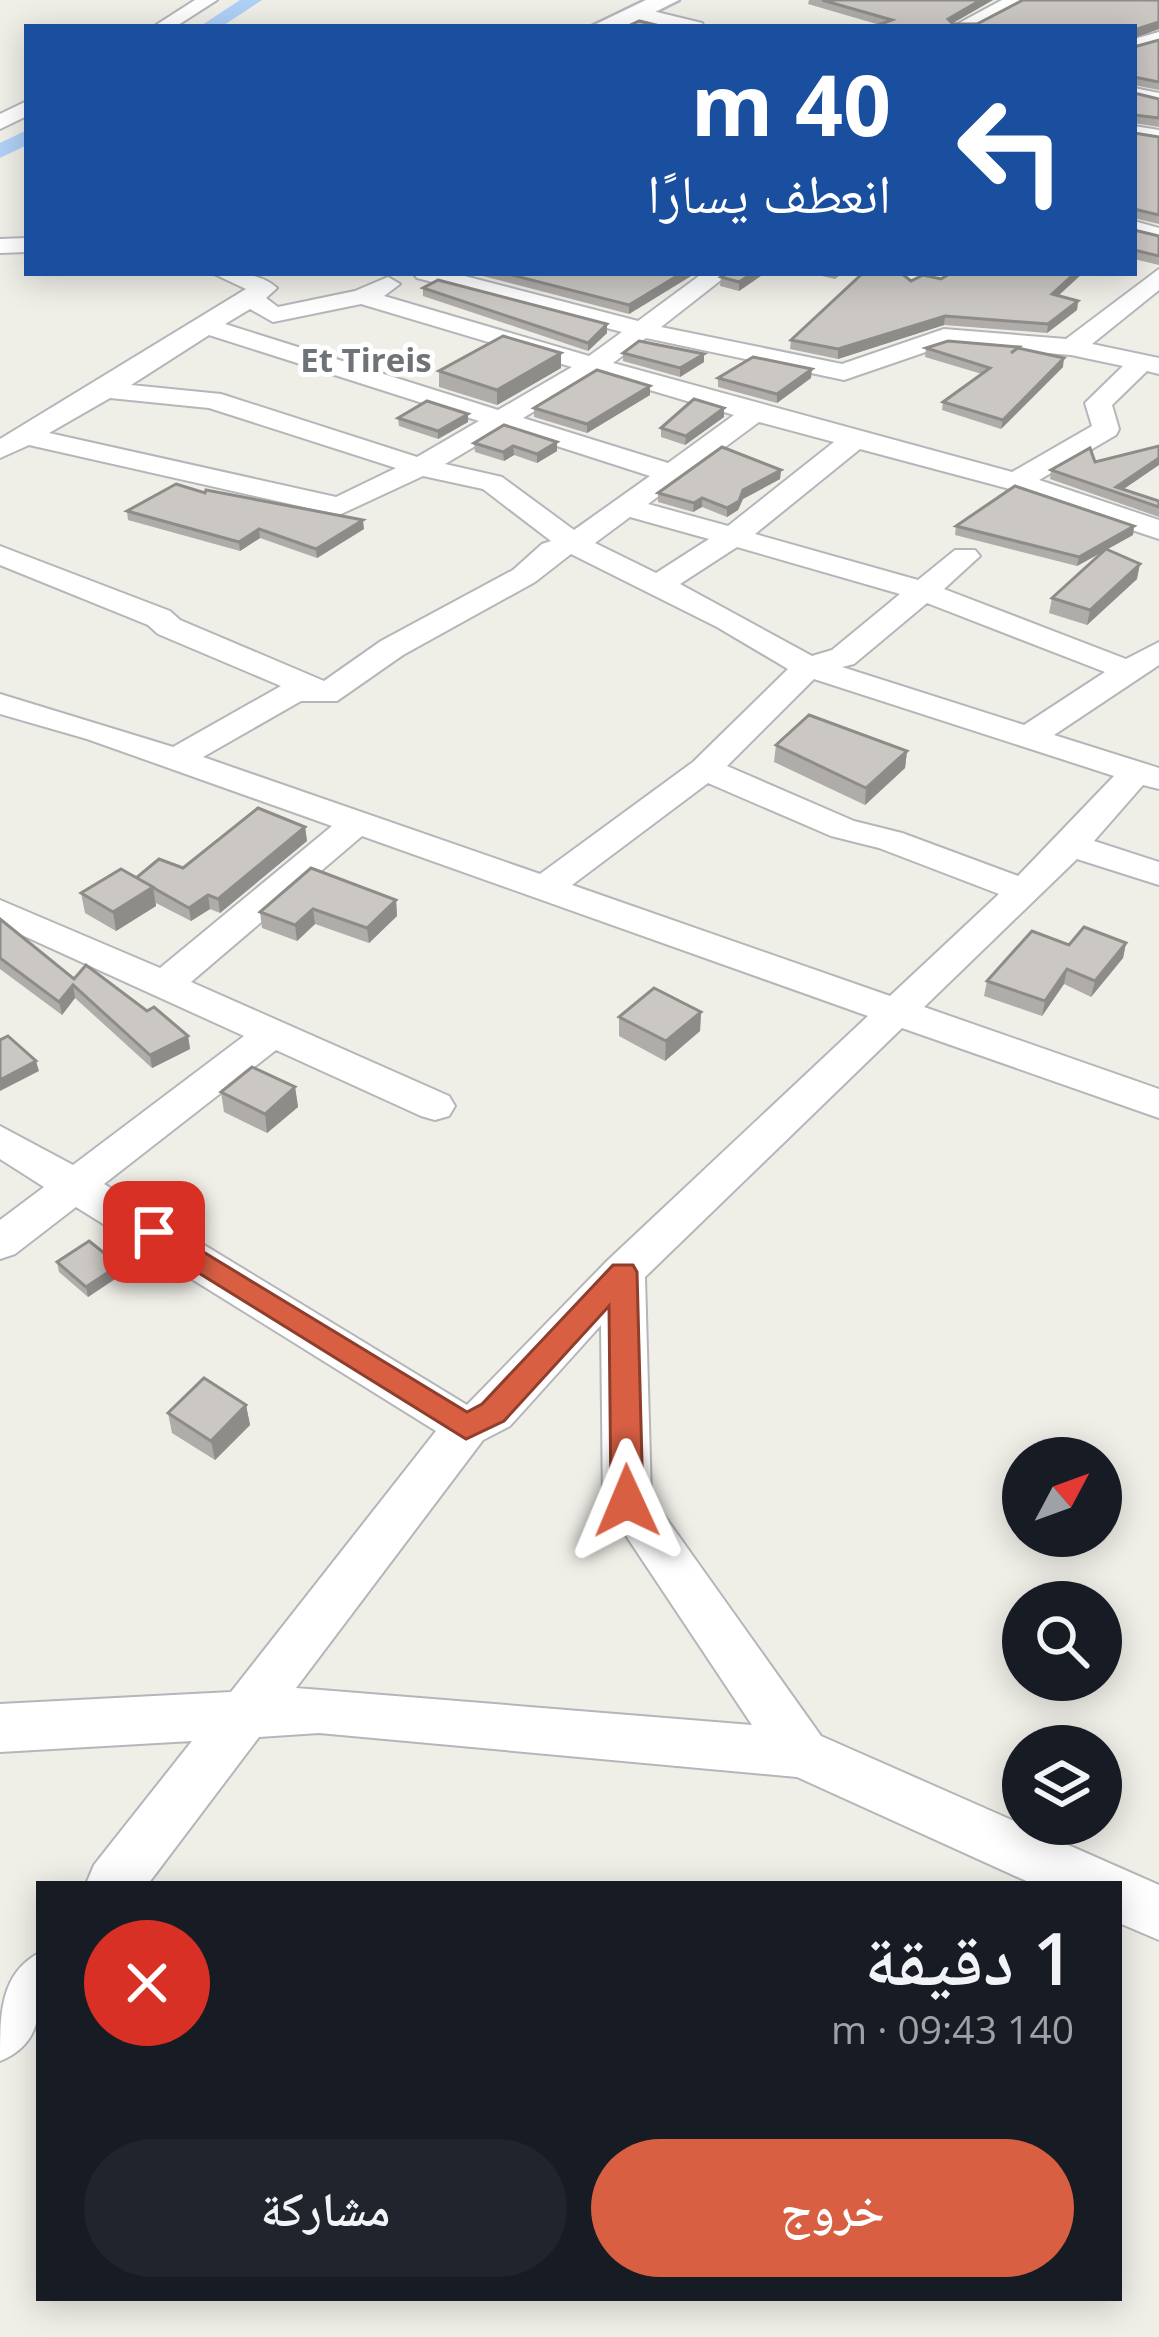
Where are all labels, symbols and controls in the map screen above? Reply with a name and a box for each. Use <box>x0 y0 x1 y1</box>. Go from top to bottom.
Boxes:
text: 40 m <box>691 46 891 161</box>
icon: left <box>933 72 1089 228</box>
text: انعطف يسارًا <box>647 155 891 229</box>
district label: Et Tireis <box>300 337 432 382</box>
pin <box>103 1181 205 1283</box>
icon: arrive <box>121 1199 187 1265</box>
north arrow <box>1002 1437 1122 1557</box>
map controls <box>1002 1437 1122 1845</box>
position arrow <box>564 1438 690 1564</box>
button: search <box>1002 1581 1122 1701</box>
button: layers <box>1002 1725 1122 1845</box>
text: 1 دقيقة <box>865 1908 1074 2006</box>
button: close <box>84 1920 210 2046</box>
text: 140 m · 09:43 <box>831 2002 1074 2055</box>
button: مشاركة <box>84 2139 567 2277</box>
button: خروج <box>591 2139 1074 2277</box>

